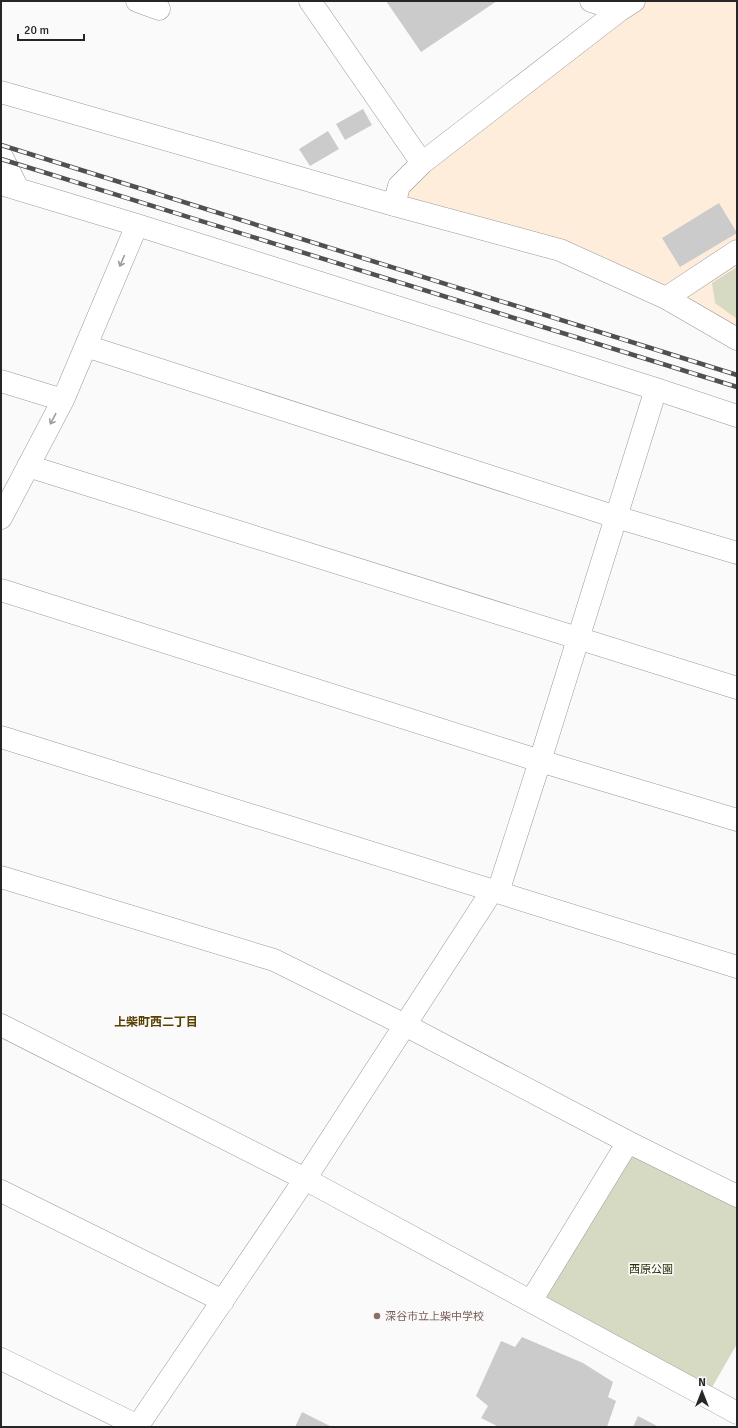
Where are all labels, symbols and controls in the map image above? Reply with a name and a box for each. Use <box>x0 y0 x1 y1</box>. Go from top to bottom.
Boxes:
scale bar <box>18 16 84 42</box>
text: 20 m <box>24 23 49 38</box>
one-way arrow <box>118 255 125 267</box>
one-way arrow <box>48 413 56 425</box>
district label: 上柴町西二丁目 <box>114 1015 198 1030</box>
park label: 西原公園 <box>629 1263 673 1276</box>
place label: 深谷市立上柴中学校 <box>385 1310 484 1323</box>
marker: 深谷市立上柴中学校 <box>372 1311 382 1321</box>
north arrow <box>682 1372 722 1412</box>
text: N <box>698 1376 706 1389</box>

